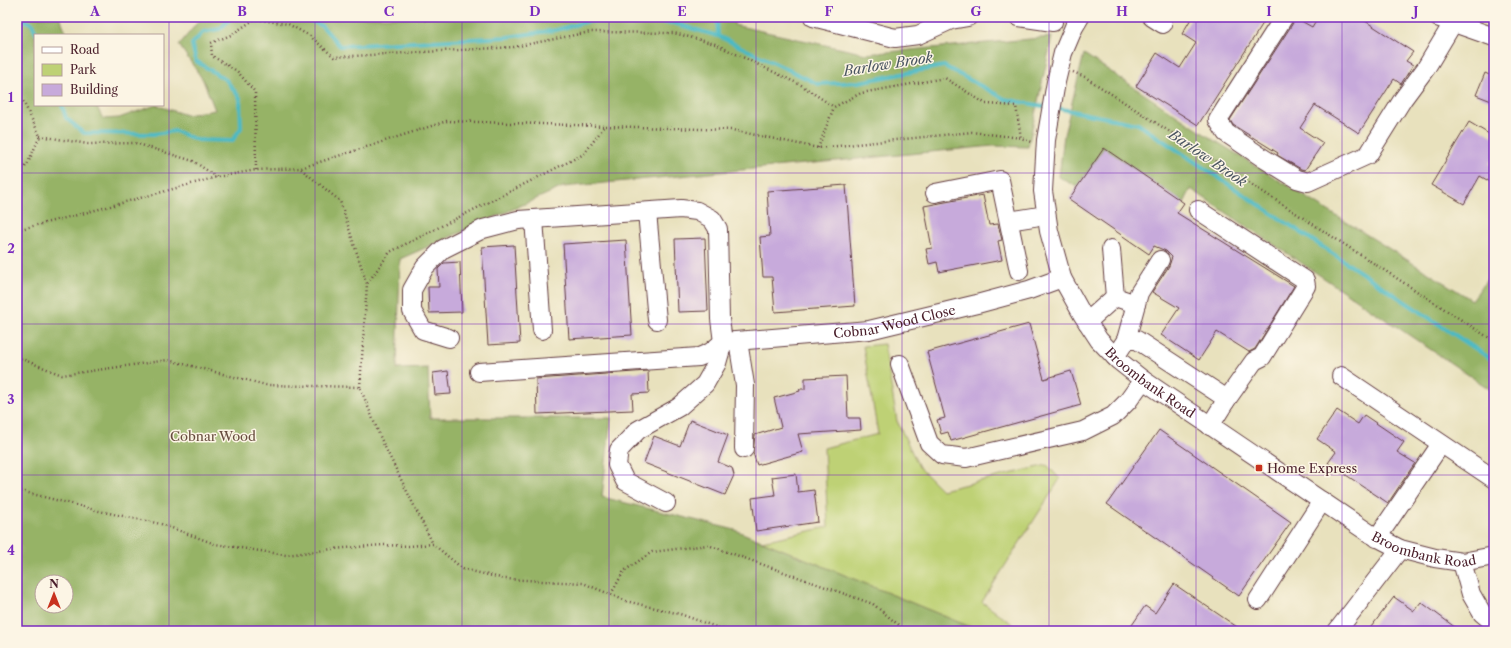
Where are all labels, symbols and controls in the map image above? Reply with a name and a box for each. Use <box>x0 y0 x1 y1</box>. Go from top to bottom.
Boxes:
text: A <box>89 3 101 19</box>
text: B <box>237 3 247 19</box>
text: C <box>384 3 394 19</box>
text: D <box>529 3 541 19</box>
text: E <box>677 3 687 19</box>
text: F <box>825 3 834 19</box>
text: G <box>970 3 982 19</box>
text: H <box>1116 3 1128 19</box>
text: I <box>1266 3 1272 19</box>
text: J <box>1411 3 1419 19</box>
legend <box>34 34 164 106</box>
text: Road <box>70 42 100 57</box>
water label: Barlow Brook <box>841 48 935 80</box>
text: Park <box>70 62 97 77</box>
text: Building <box>70 82 118 97</box>
text: 1 <box>8 89 14 105</box>
water label: Barlow Brook <box>1165 125 1251 191</box>
text: 2 <box>7 240 15 256</box>
street label: Cobnar Wood Close <box>833 301 957 341</box>
street label: Broombank Road <box>1102 344 1198 421</box>
text: 3 <box>7 391 15 407</box>
park label: Cobnar Wood <box>170 428 256 444</box>
place label: Home Express <box>1267 460 1357 476</box>
marker: Home Express <box>1254 463 1264 473</box>
street label: Broombank Road <box>1369 528 1477 570</box>
text: 4 <box>7 542 15 558</box>
north arrow <box>34 574 74 614</box>
text: N <box>49 577 59 591</box>

